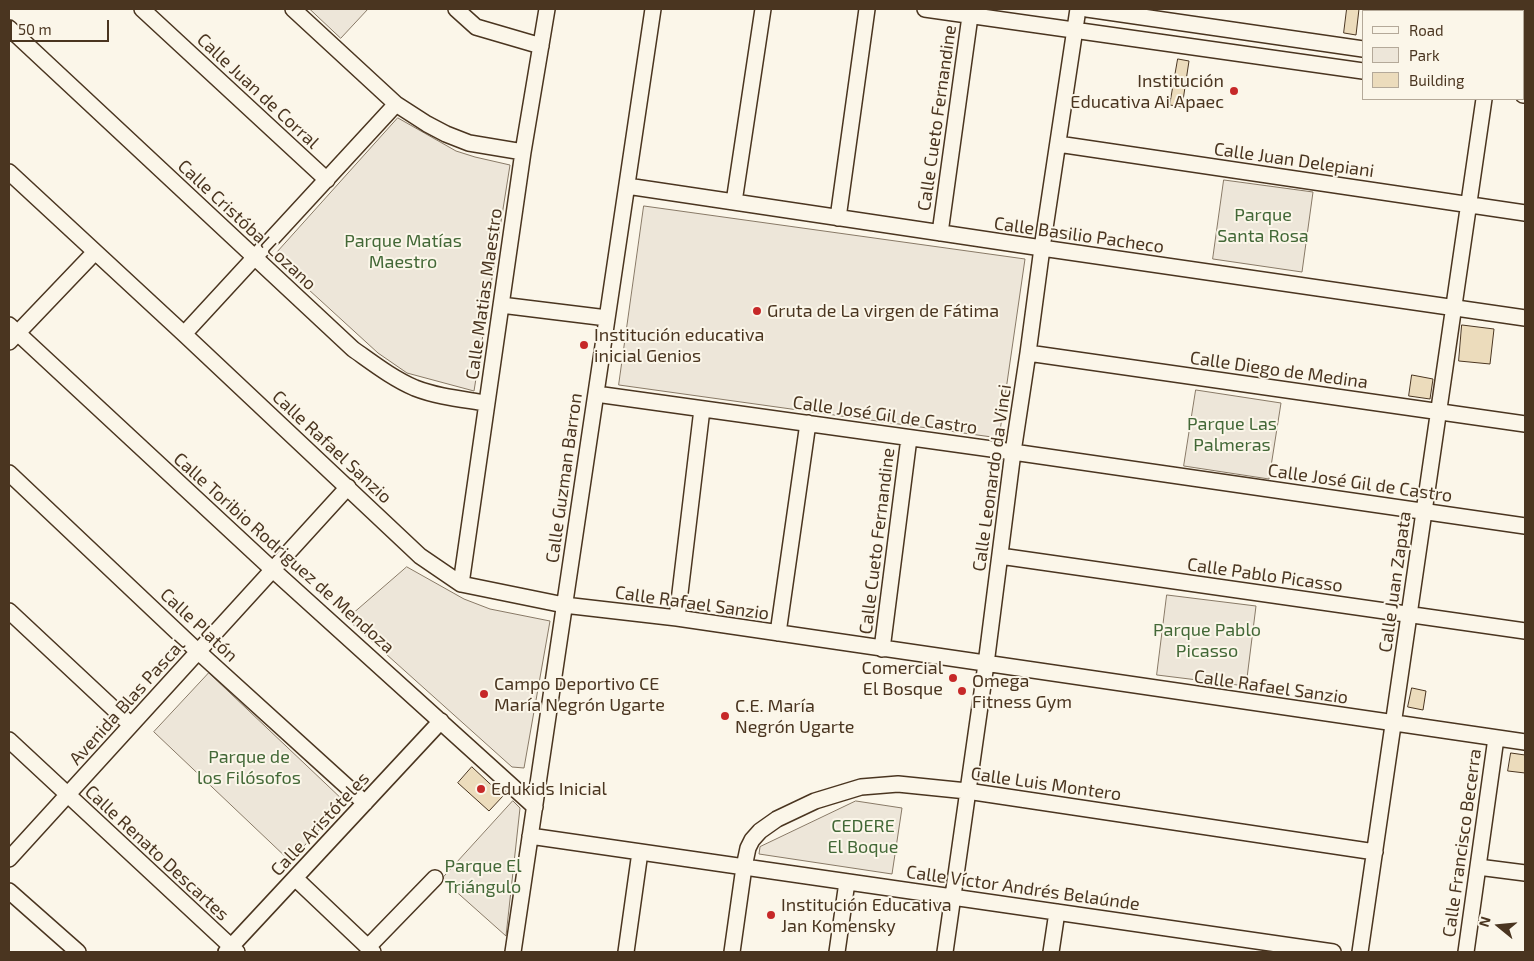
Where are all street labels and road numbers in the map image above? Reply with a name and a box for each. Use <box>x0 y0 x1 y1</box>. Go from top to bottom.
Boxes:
street label: Calle Cueto Fernandine <box>913 24 961 212</box>
street label: Calle Juan de Corral <box>192 29 324 153</box>
street label: Calle Juan Delepiani <box>1212 138 1376 182</box>
street label: Calle Cristóbal Lozano <box>173 155 321 295</box>
street label: Calle Matias Maestro <box>461 207 507 381</box>
street label: Calle Basilio Pacheco <box>993 212 1165 258</box>
street label: Calle Diego de Medina <box>1189 347 1369 393</box>
street label: Calle Leonardo da Vinci <box>968 383 1016 573</box>
street label: Calle Rafael Sanzio <box>268 386 396 508</box>
street label: Calle José Gil de Castro <box>791 391 979 439</box>
street label: Calle Guzman Barron <box>541 392 587 564</box>
street label: Calle Cueto Fernandine <box>855 446 899 636</box>
street label: Calle Toribio Rodriguez de Mendoza <box>169 448 399 658</box>
street label: Calle José Gil de Castro <box>1266 459 1454 507</box>
street label: Calle Juan Zapata <box>1374 510 1416 654</box>
street label: Calle Pablo Picasso <box>1186 553 1344 597</box>
street label: Calle Rafael Sanzio <box>613 581 771 625</box>
street label: Calle Platón <box>156 584 242 666</box>
street label: Avenida Blas Pascal <box>65 634 189 770</box>
street label: Calle Rafael Sanzio <box>1192 665 1350 709</box>
street label: Calle Francisco Becerra <box>1438 747 1486 939</box>
street label: Calle Luis Montero <box>969 763 1123 805</box>
street label: Calle Aristóteles <box>266 768 374 880</box>
street label: Calle Renato Descartes <box>81 781 233 925</box>
street label: Calle Víctor Andrés Belaúnde <box>905 861 1141 915</box>

